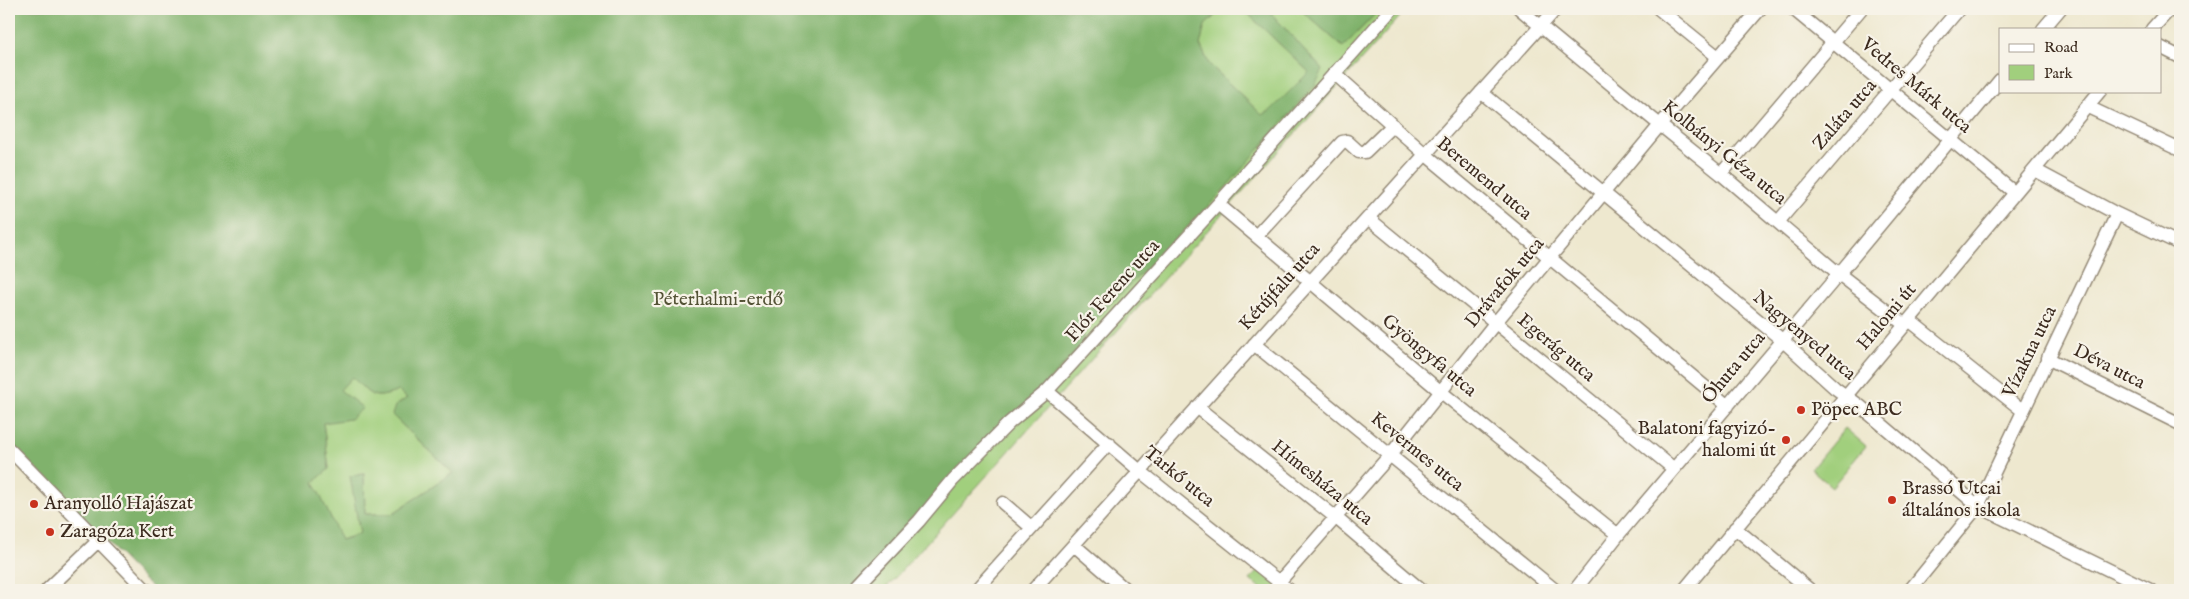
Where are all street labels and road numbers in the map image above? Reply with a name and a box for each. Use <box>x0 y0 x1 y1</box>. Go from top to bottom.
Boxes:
street label: Vedres Márk utca <box>1855 32 1977 140</box>
street label: Zaláta utca <box>1808 74 1883 156</box>
street label: Kolbányi Géza utca <box>1657 95 1792 211</box>
street label: Beremend utca <box>1431 132 1537 226</box>
street label: Drávafok utca <box>1460 232 1550 333</box>
street label: Flór Ferenc utca <box>1061 234 1166 347</box>
street label: Kétújfalu utca <box>1234 237 1326 336</box>
street label: Halomi út <box>1852 278 1922 355</box>
street label: Nagyenyed utca <box>1747 286 1861 387</box>
street label: Vízakna utca <box>1997 301 2063 403</box>
street label: Egerág utca <box>1512 308 1601 388</box>
street label: Gyöngyfa utca <box>1377 309 1482 403</box>
street label: Óhuta utca <box>1696 326 1772 409</box>
street label: Déva utca <box>2069 339 2150 396</box>
street label: Kevermes utca <box>1365 407 1469 498</box>
street label: Hímesháza utca <box>1266 435 1378 532</box>
street label: Tarkő utca <box>1139 441 1220 513</box>

